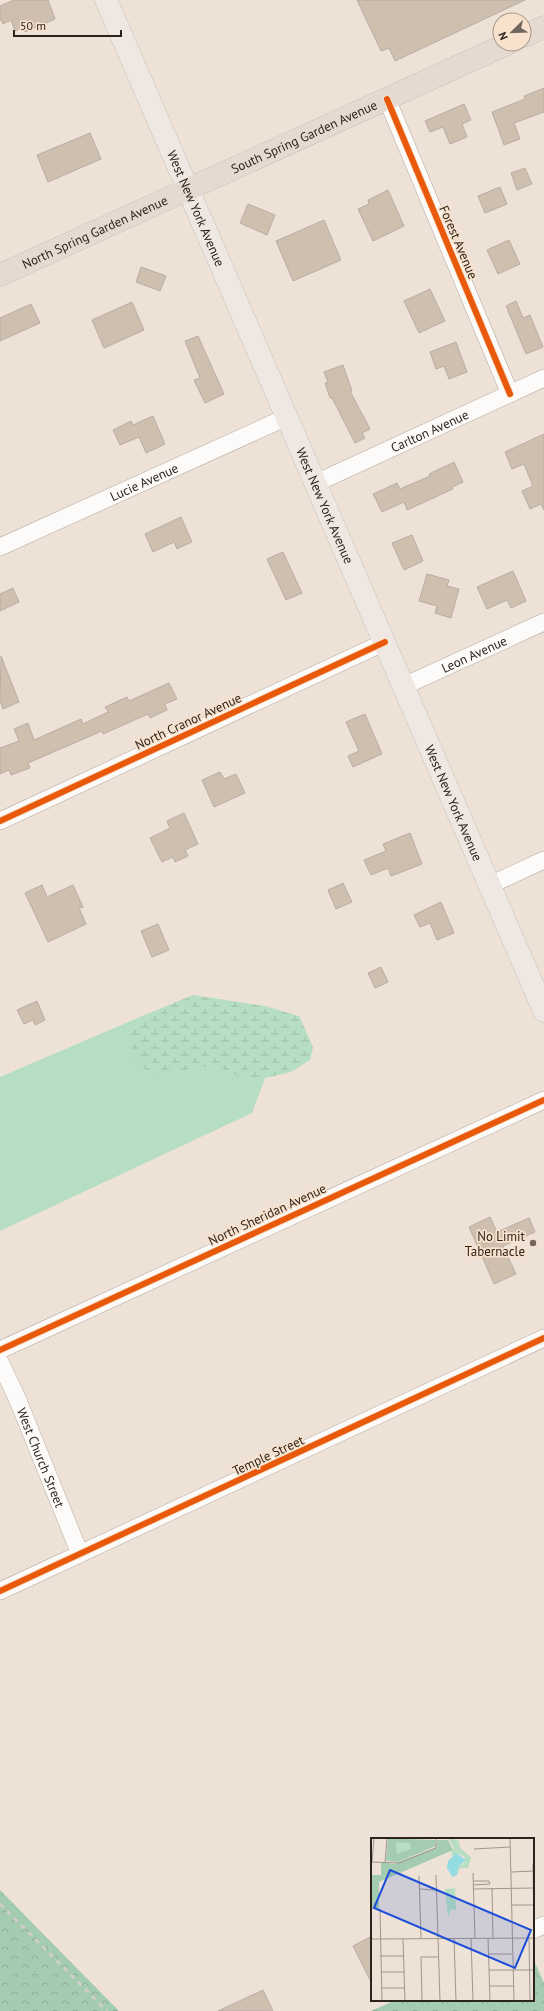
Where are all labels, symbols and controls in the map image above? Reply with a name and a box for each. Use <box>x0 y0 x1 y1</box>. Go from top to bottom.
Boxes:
scale bar <box>14 12 121 38</box>
north arrow <box>492 12 532 52</box>
text: 50 m <box>20 18 46 33</box>
text: N <box>495 30 511 42</box>
street label: South Spring Garden Avenue <box>228 96 380 178</box>
street label: West New York Avenue <box>163 148 228 269</box>
street label: North Spring Garden Avenue <box>19 192 170 273</box>
street label: Forest Avenue <box>435 203 482 282</box>
street label: Carlton Avenue <box>388 406 471 456</box>
street label: West New York Avenue <box>292 445 357 566</box>
street label: Lucie Avenue <box>107 459 181 505</box>
street label: Leon Avenue <box>439 632 510 677</box>
street label: North Cranor Avenue <box>132 689 244 754</box>
street label: West New York Avenue <box>421 742 486 864</box>
street label: North Sheridan Avenue <box>206 1180 329 1249</box>
place label: No Limit Tabernacle <box>465 1228 526 1260</box>
marker: No Limit Tabernacle <box>528 1238 538 1248</box>
street label: West Church Street <box>13 1405 69 1511</box>
street label: Temple Street <box>230 1431 307 1479</box>
inset map <box>371 1838 534 2001</box>

